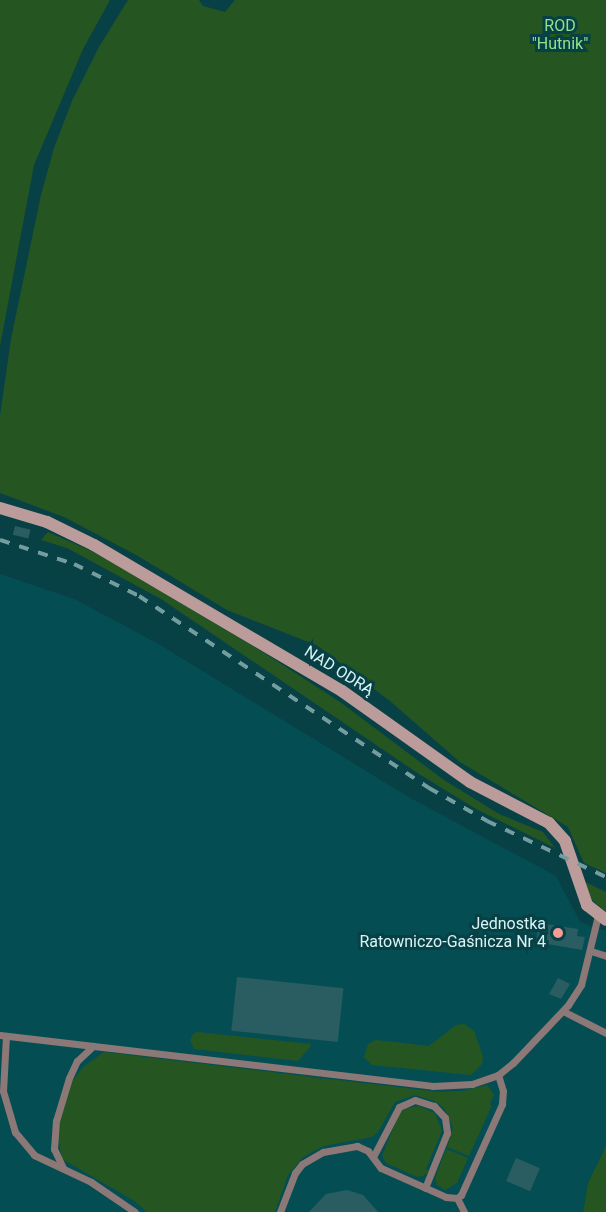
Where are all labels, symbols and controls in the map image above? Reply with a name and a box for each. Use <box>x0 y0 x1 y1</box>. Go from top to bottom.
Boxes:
park label: ROD "Hutnik" <box>532 16 588 54</box>
street label: NAD ODRĄ <box>301 642 377 700</box>
place label: Jednostka Ratowniczo-Gaśnicza Nr 4 <box>359 914 546 952</box>
marker: Jednostka Ratowniczo-Gaśnicza Nr 4 <box>551 926 565 940</box>

